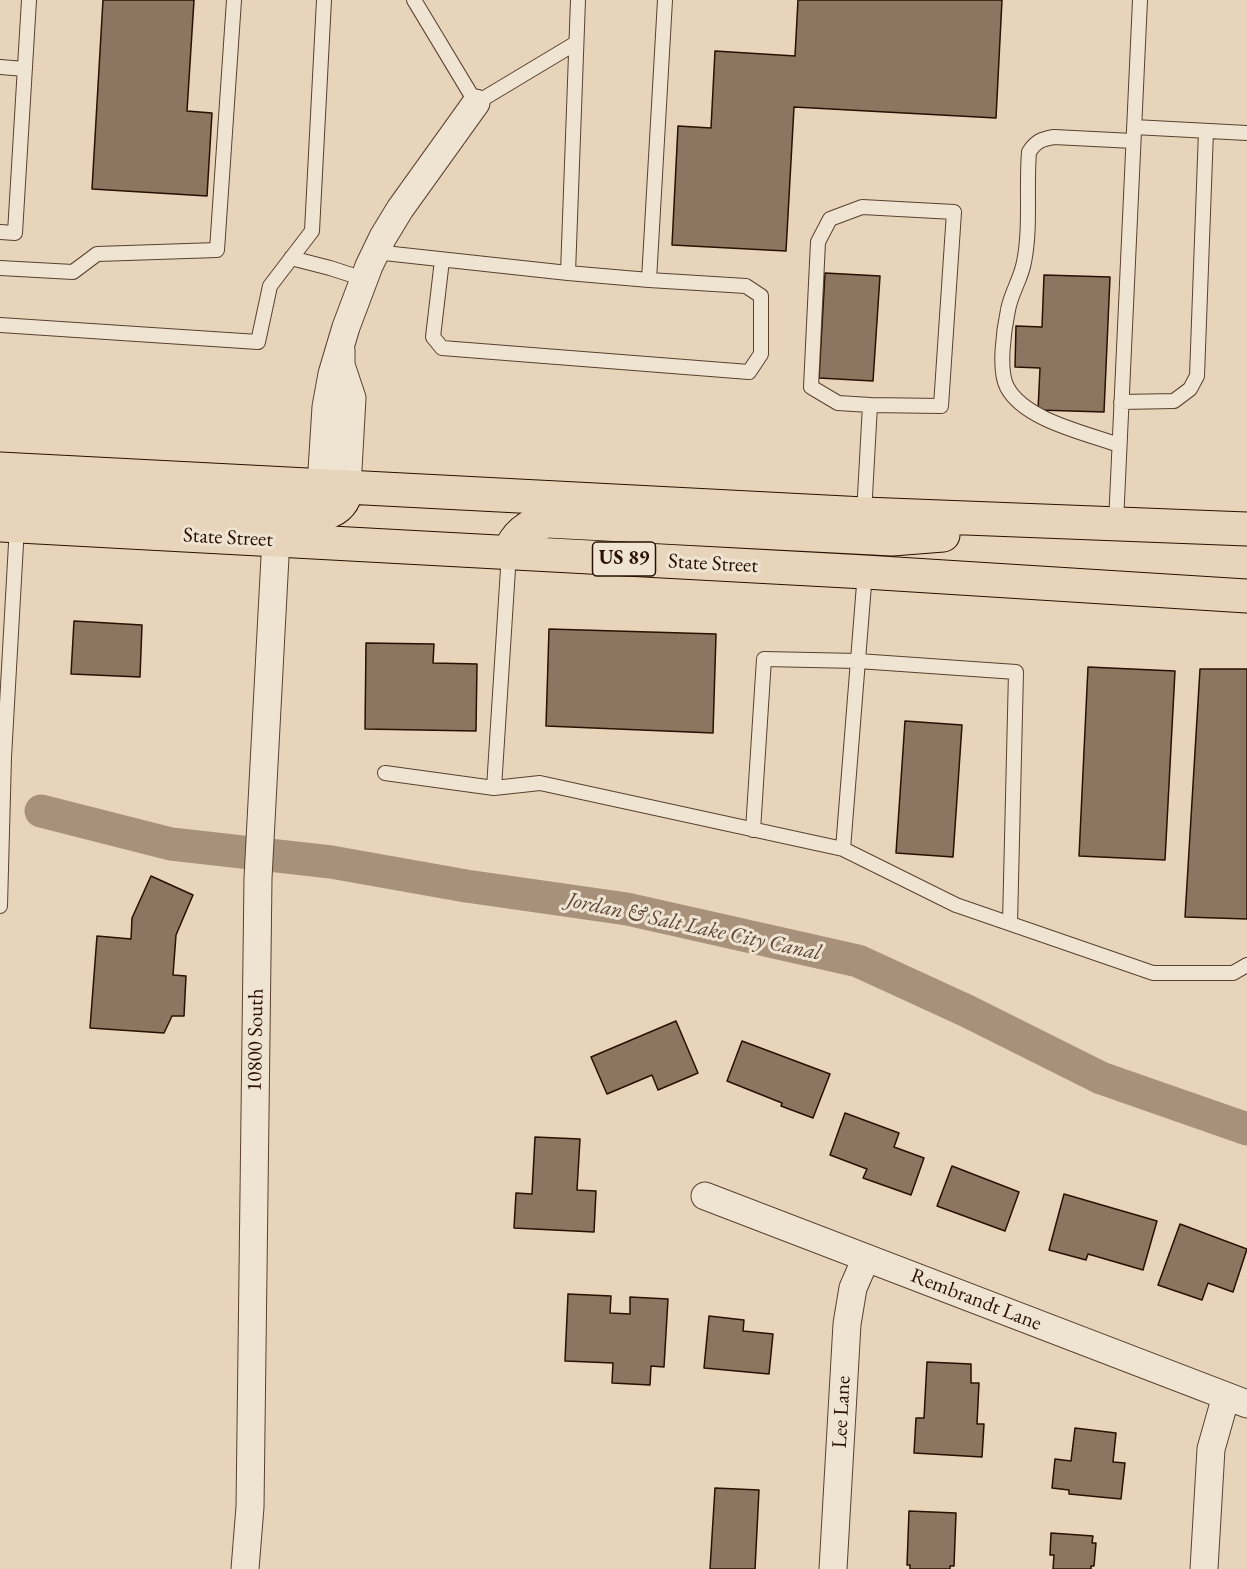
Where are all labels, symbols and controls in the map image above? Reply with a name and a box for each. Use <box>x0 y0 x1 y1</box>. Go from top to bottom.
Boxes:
street label: State Street <box>182 523 274 553</box>
road number: US 89 <box>592 542 656 576</box>
street label: State Street <box>667 549 759 579</box>
water label: Jordan & Salt Lake City Canal <box>565 887 823 967</box>
street label: 10800 South <box>243 988 269 1092</box>
street label: Rembrandt Lane <box>907 1263 1045 1337</box>
street label: Lee Lane <box>828 1375 856 1449</box>

